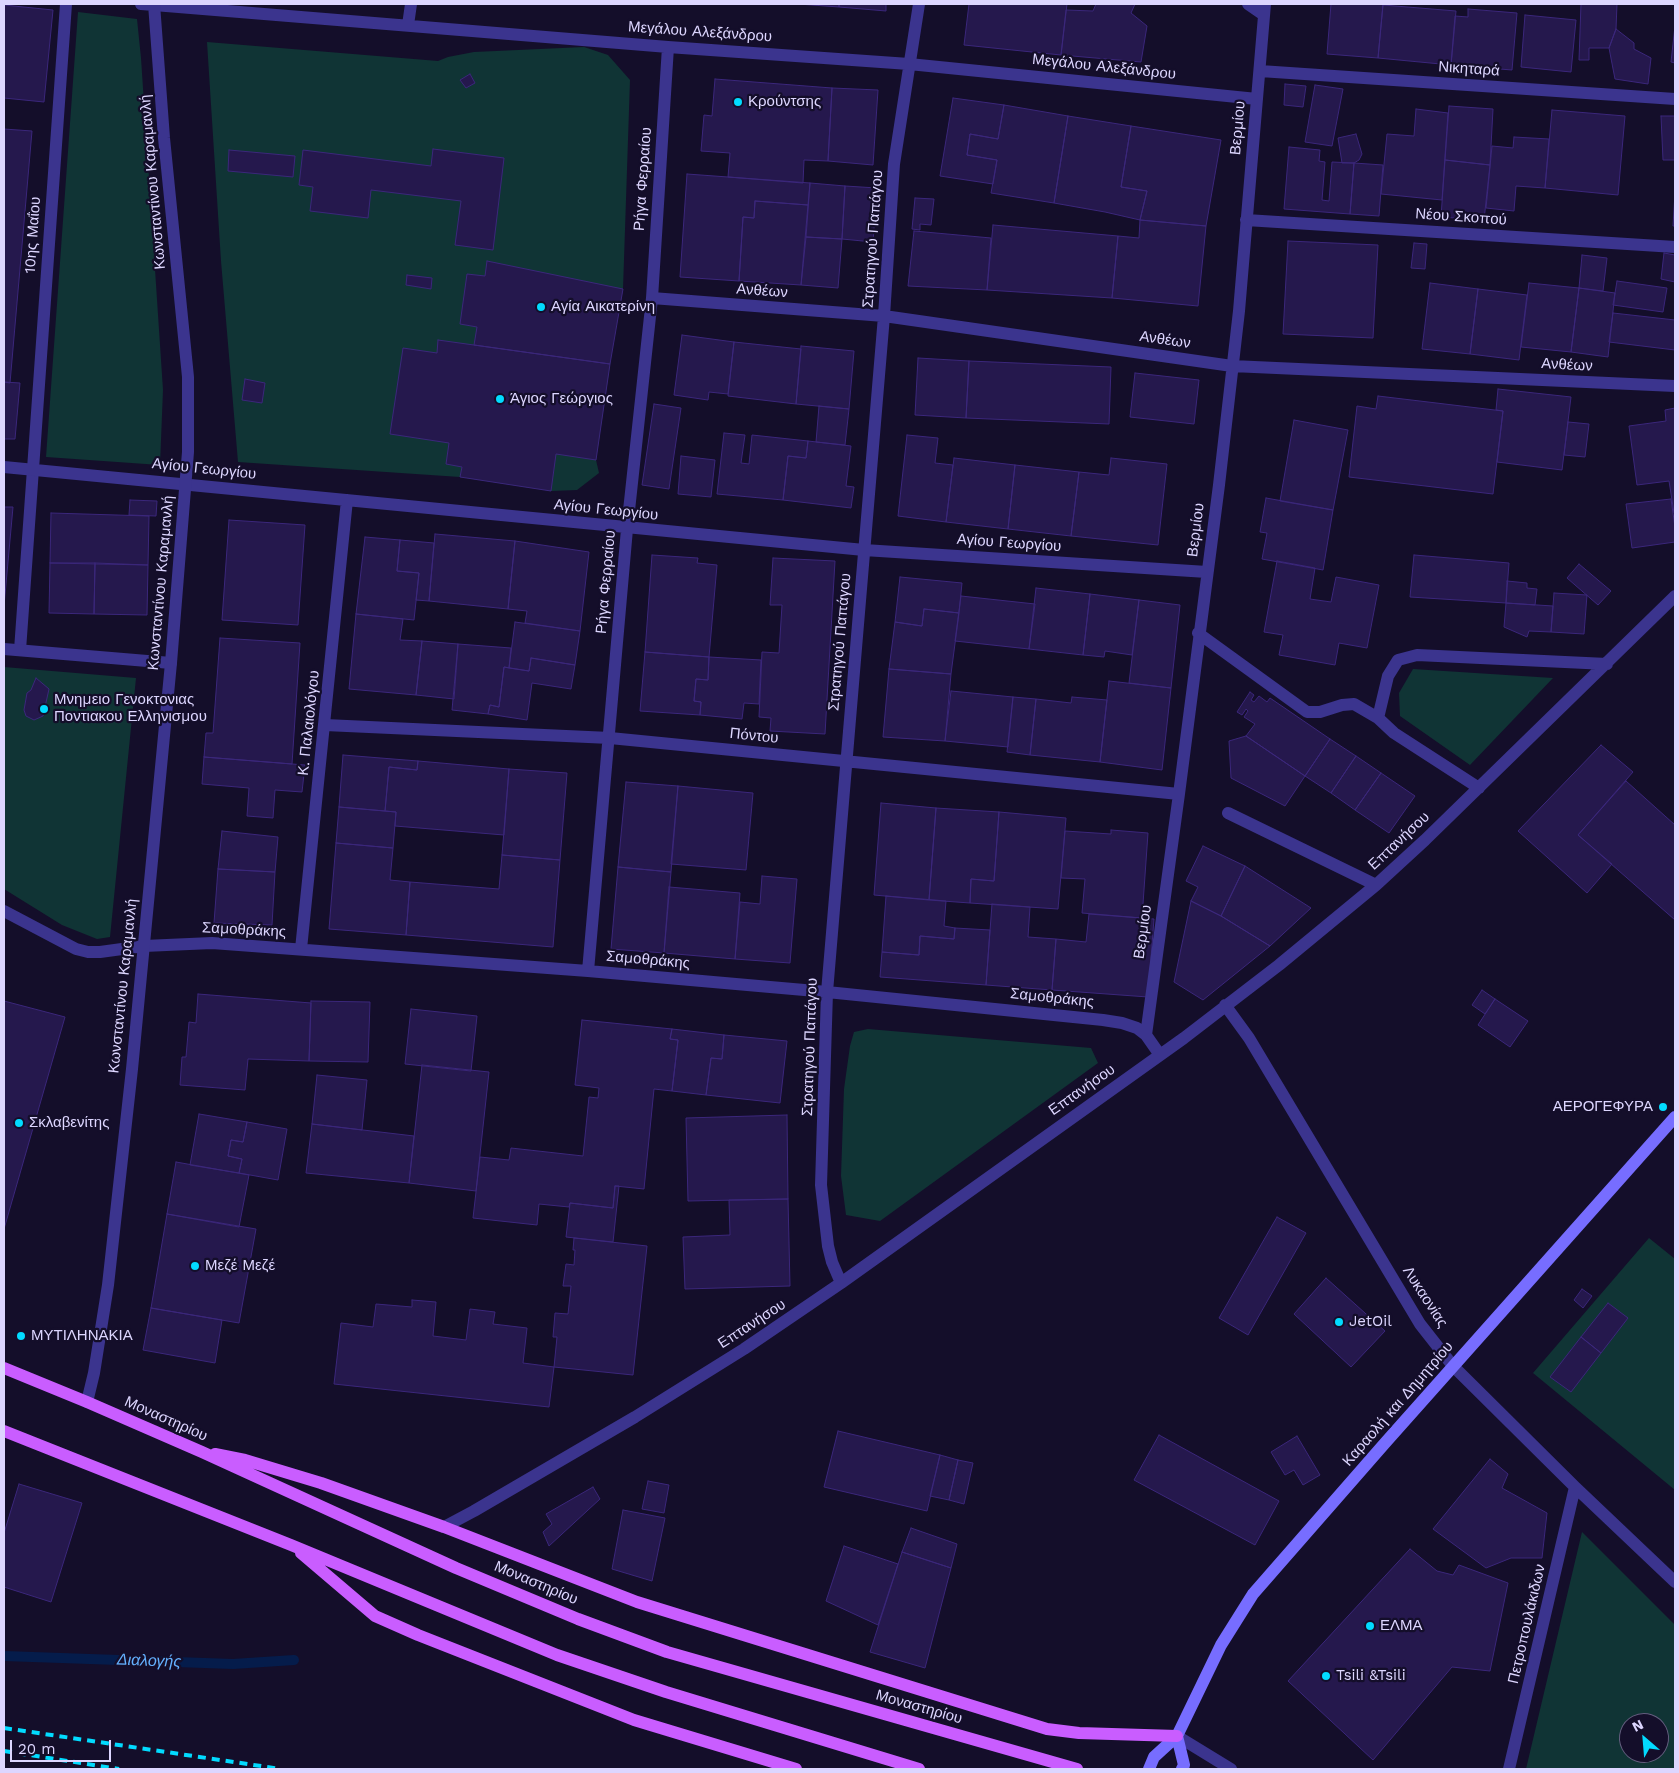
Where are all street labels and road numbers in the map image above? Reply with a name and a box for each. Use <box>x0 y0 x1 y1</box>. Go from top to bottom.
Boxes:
street label: Μεγάλου Αλεξάνδρου <box>627 18 773 46</box>
street label: Μεγάλου Αλεξάνδρου <box>1031 51 1177 83</box>
street label: Νικηταρά <box>1438 58 1500 80</box>
street label: Κωνσταντίνου Καραμανλή <box>136 94 170 270</box>
street label: Βερμίου <box>1227 100 1249 156</box>
street label: Ρήγα Φερραίου <box>630 127 656 231</box>
street label: Στρατηγού Παπάγου <box>859 169 887 309</box>
street label: 10ης Μαΐου <box>21 196 45 274</box>
street label: Νέου Σκοπού <box>1415 205 1507 229</box>
street label: Ανθέων <box>736 280 788 302</box>
street label: Ανθέων <box>1138 328 1192 352</box>
street label: Ανθέων <box>1541 355 1593 375</box>
street label: Αγίου Γεωργίου <box>151 455 257 483</box>
street label: Κωνσταντίνου Καραμανλή <box>144 495 178 671</box>
street label: Αγίου Γεωργίου <box>553 496 659 524</box>
street label: Βερμίου <box>1184 502 1208 558</box>
street label: Ρήγα Φερραίου <box>593 529 619 635</box>
street label: Αγίου Γεωργίου <box>956 530 1062 556</box>
street label: Στρατηγού Παπάγου <box>825 572 855 712</box>
street label: Κ. Παλαιολόγου <box>295 670 323 776</box>
street label: Πόντου <box>729 724 779 748</box>
street label: Επτανήσου <box>1365 808 1433 874</box>
street label: Κωνσταντίνου Καραμανλή <box>105 898 141 1074</box>
street label: Βερμίου <box>1130 904 1156 960</box>
street label: Σαμοθράκης <box>201 919 287 941</box>
street label: Σαμοθράκης <box>605 947 691 973</box>
street label: Στρατηγού Παπάγου <box>799 978 821 1116</box>
street label: Σαμοθράκης <box>1009 985 1095 1011</box>
street label: Επτανήσου <box>1045 1061 1119 1119</box>
street label: Λυκαονίας <box>1399 1263 1451 1331</box>
street label: Επτανήσου <box>715 1295 789 1353</box>
street label: Καραολή και Δημητρίου <box>1339 1338 1457 1470</box>
street label: Μοναστηρίου <box>122 1393 210 1445</box>
street label: Μοναστηρίου <box>492 1557 580 1609</box>
street label: Πετροπουλάκιδων <box>1504 1562 1550 1686</box>
street label: Μοναστηρίου <box>874 1686 964 1728</box>

